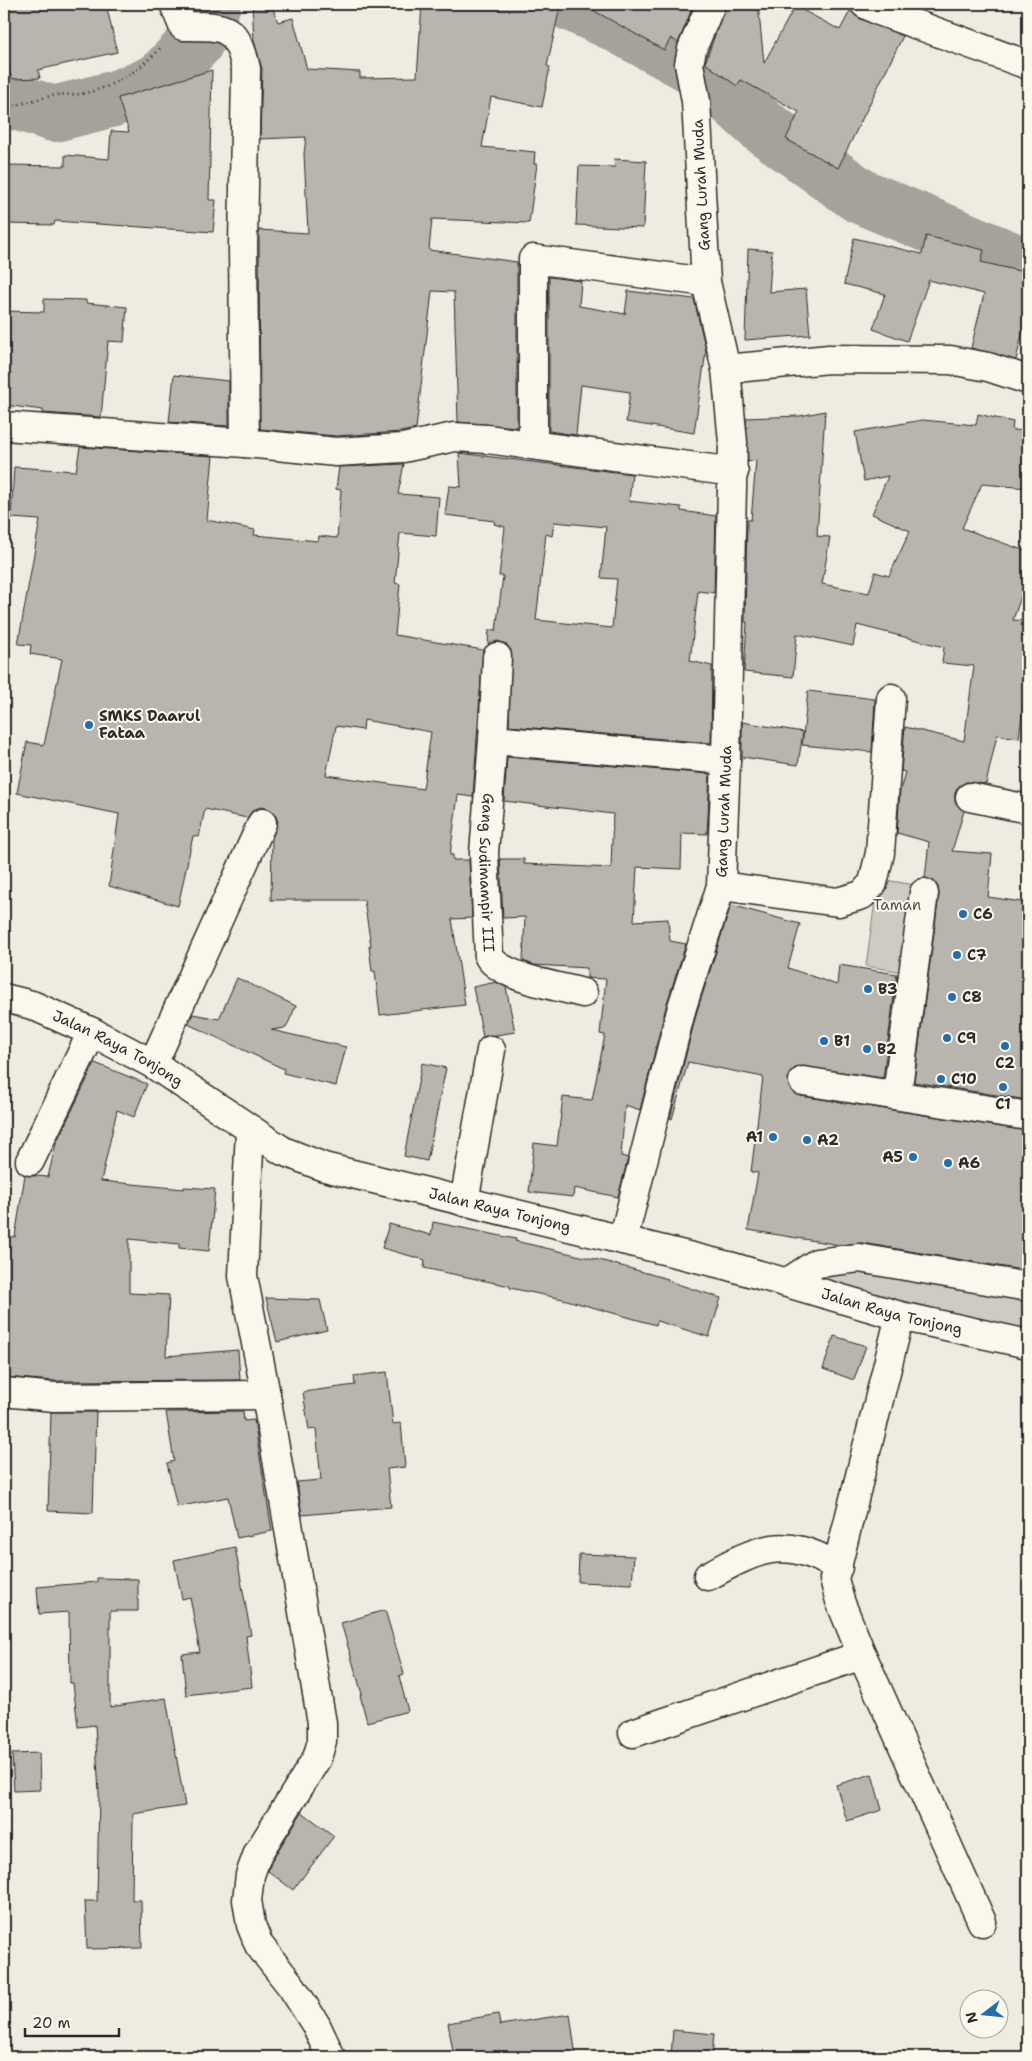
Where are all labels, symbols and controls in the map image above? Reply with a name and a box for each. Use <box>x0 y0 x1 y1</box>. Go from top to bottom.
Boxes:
street label: Gang Lurah Muda <box>688 118 714 251</box>
place label: SMKS Daarul Fataa <box>99 706 200 743</box>
marker: SMKS Daarul Fataa <box>83 719 95 731</box>
street label: Gang Lurah Muda <box>711 745 736 878</box>
street label: Gang Sudimampir III <box>474 792 499 952</box>
park label: Taman <box>873 895 921 915</box>
place label: C6 <box>973 904 993 924</box>
marker: C6 <box>957 908 969 920</box>
place label: C7 <box>967 945 987 965</box>
marker: C7 <box>951 949 963 961</box>
place label: B3 <box>878 979 898 999</box>
marker: B3 <box>862 983 874 995</box>
place label: C8 <box>962 987 982 1007</box>
marker: C8 <box>946 991 958 1003</box>
street label: Jalan Raya Tonjong <box>49 1006 187 1091</box>
place label: C9 <box>957 1028 976 1048</box>
place label: B1 <box>834 1031 850 1051</box>
marker: C9 <box>941 1032 953 1044</box>
marker: B1 <box>818 1035 830 1047</box>
place label: B2 <box>877 1039 897 1059</box>
marker: C2 <box>999 1040 1011 1052</box>
marker: B2 <box>861 1043 873 1055</box>
place label: C2 <box>995 1053 1015 1073</box>
place label: C10 <box>951 1069 977 1089</box>
marker: C10 <box>935 1073 947 1085</box>
marker: C1 <box>997 1081 1009 1093</box>
place label: C1 <box>995 1094 1011 1114</box>
place label: A1 <box>746 1127 763 1147</box>
place label: A2 <box>817 1130 839 1150</box>
marker: A1 <box>767 1131 779 1143</box>
marker: A2 <box>801 1134 813 1146</box>
place label: A5 <box>882 1147 903 1167</box>
marker: A5 <box>907 1151 919 1163</box>
place label: A6 <box>958 1153 980 1173</box>
marker: A6 <box>942 1157 954 1169</box>
street label: Jalan Raya Tonjong <box>427 1183 573 1237</box>
street label: Jalan Raya Tonjong <box>819 1283 964 1339</box>
north arrow <box>960 1988 1010 2038</box>
scale bar <box>25 2006 119 2038</box>
text: N <box>961 2010 982 2025</box>
text: 20 m <box>32 2013 71 2033</box>

